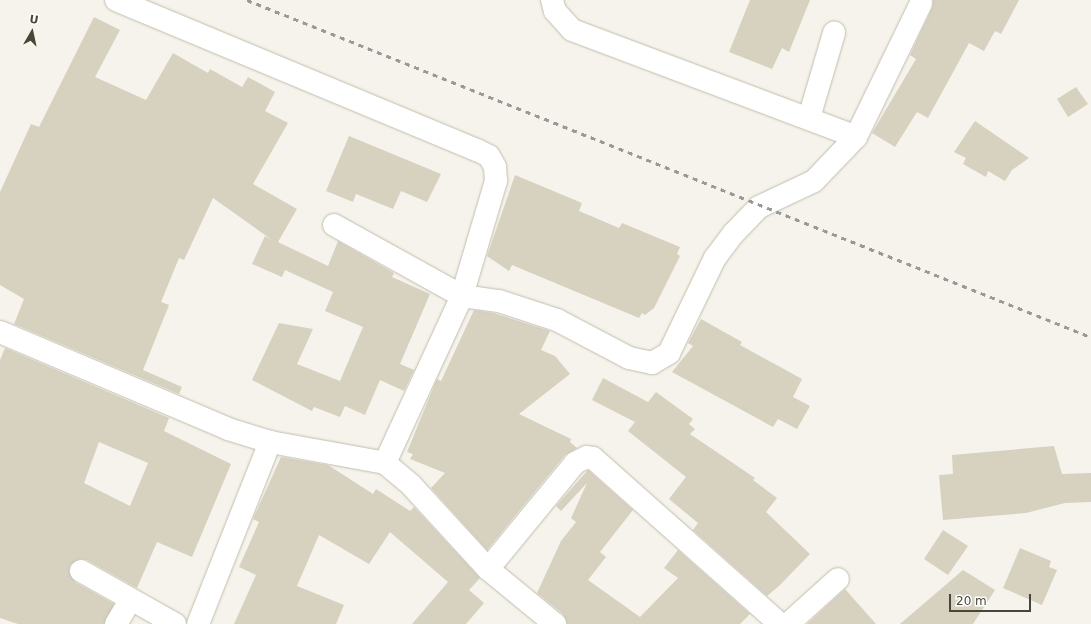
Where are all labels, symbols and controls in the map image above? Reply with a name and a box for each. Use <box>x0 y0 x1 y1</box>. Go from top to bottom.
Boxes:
north arrow <box>12 12 52 52</box>
text: U <box>29 13 39 27</box>
scale bar <box>951 586 1033 612</box>
text: 20 m <box>956 594 987 608</box>

